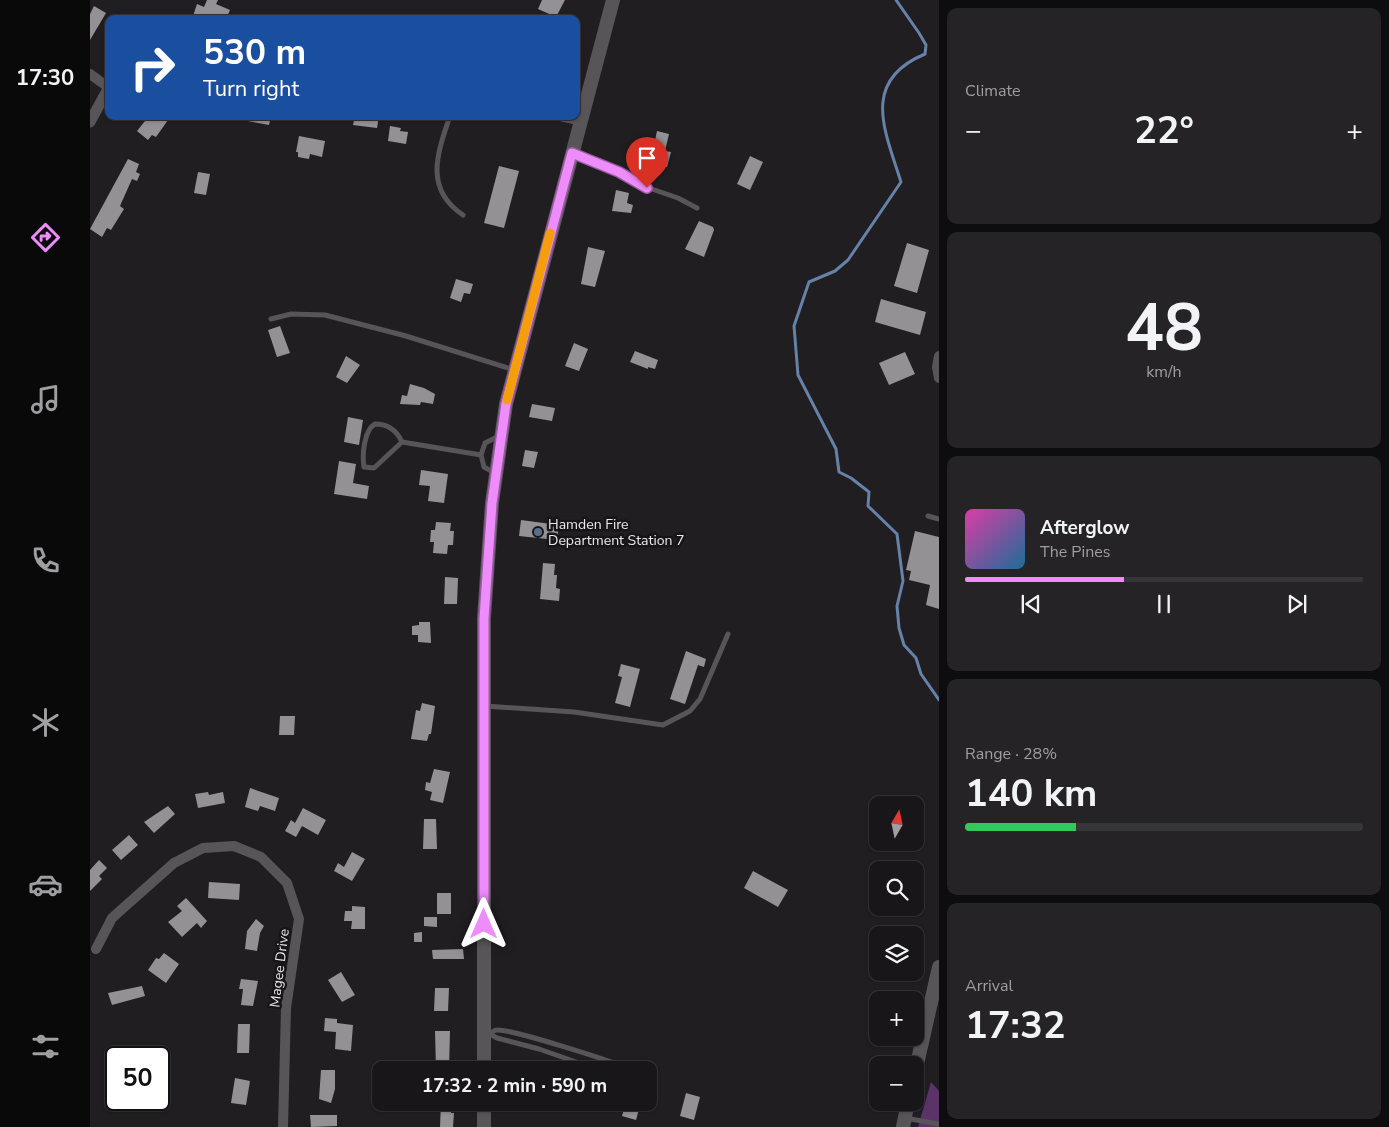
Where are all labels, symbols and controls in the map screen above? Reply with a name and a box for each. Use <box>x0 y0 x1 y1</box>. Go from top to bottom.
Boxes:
text: 530 m <box>203 29 306 76</box>
icon: right <box>120 35 185 100</box>
text: 17:30 <box>16 63 74 93</box>
text: Turn right <box>203 74 299 104</box>
text: Climate <box>965 80 1020 102</box>
text: 22° <box>1134 105 1194 156</box>
text: − <box>965 112 982 150</box>
text: + <box>1346 112 1363 150</box>
pin <box>626 137 668 188</box>
icon: arrive <box>633 144 661 172</box>
icon: directions <box>28 220 63 255</box>
text: 48 <box>1125 284 1203 373</box>
text: km/h <box>1146 361 1182 383</box>
icon: music <box>28 382 63 417</box>
place label: Hamden Fire Department Station 7 <box>548 515 684 550</box>
text: Afterglow <box>1040 515 1130 541</box>
marker: Hamden Fire Department Station 7 <box>532 526 544 538</box>
text: The Pines <box>1040 541 1110 563</box>
icon: phone <box>28 543 63 578</box>
icon: previous <box>1017 590 1045 618</box>
icon: pause <box>1150 590 1178 618</box>
icon: next <box>1283 590 1311 618</box>
icon: climate <box>28 705 63 740</box>
text: Range · 28% <box>965 743 1057 765</box>
text: 140 km <box>965 768 1097 819</box>
north arrow <box>869 796 924 851</box>
map controls <box>869 796 924 1111</box>
button: search <box>869 861 924 916</box>
icon: car <box>28 867 63 902</box>
position arrow <box>457 897 509 949</box>
button: layers <box>869 926 924 981</box>
street label: Magee Drive <box>265 928 294 1009</box>
text: Arrival <box>965 975 1013 997</box>
button: + <box>869 991 924 1046</box>
text: 17:32 <box>965 1000 1066 1051</box>
icon: filters <box>28 1029 63 1064</box>
speed limit sign: 50 <box>105 1046 170 1111</box>
button: − <box>869 1056 924 1111</box>
text: 17:32 · 2 min · 590 m <box>422 1073 607 1099</box>

